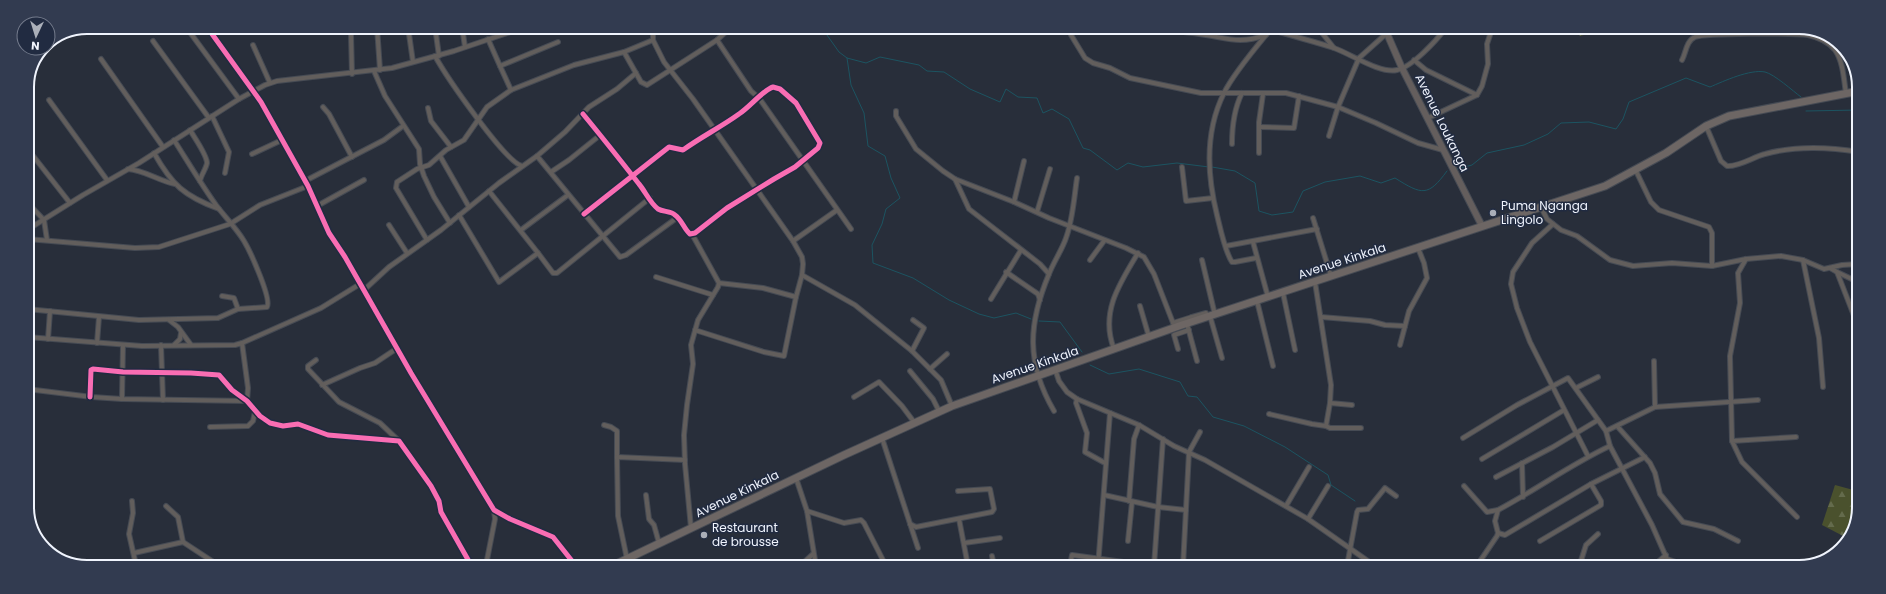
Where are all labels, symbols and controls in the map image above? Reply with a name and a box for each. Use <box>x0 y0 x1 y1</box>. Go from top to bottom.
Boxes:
north arrow <box>16 16 56 56</box>
text: N <box>31 38 40 54</box>
street label: Avenue Loukanga <box>1411 71 1474 175</box>
place label: Puma Nganga Lingolo <box>1501 197 1588 228</box>
marker: Puma Nganga Lingolo <box>1488 208 1498 218</box>
street label: Avenue Kinkala <box>1296 238 1388 283</box>
street label: Avenue Kinkala <box>989 342 1081 387</box>
street label: Avenue Kinkala <box>692 466 782 521</box>
place label: Restaurant de brousse <box>712 519 779 550</box>
marker: Restaurant de brousse <box>699 530 709 540</box>

